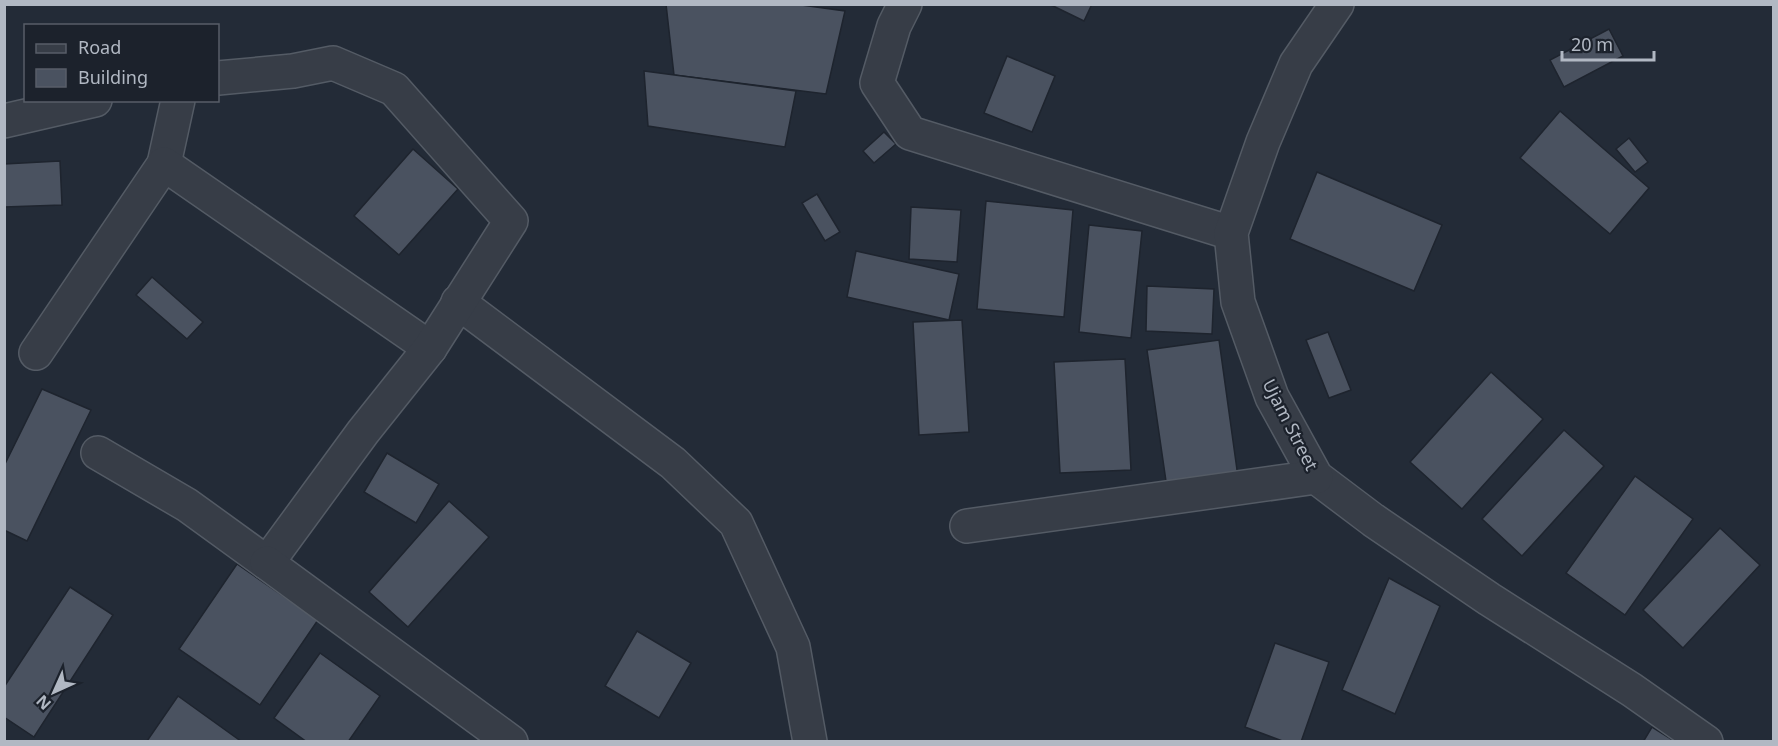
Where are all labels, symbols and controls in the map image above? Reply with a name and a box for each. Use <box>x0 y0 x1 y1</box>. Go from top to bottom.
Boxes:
legend <box>24 24 219 102</box>
scale bar <box>1562 24 1654 62</box>
text: 20 m <box>1571 32 1613 56</box>
text: Road <box>78 35 121 59</box>
text: Building <box>78 65 148 89</box>
street label: Ujam Street <box>1258 375 1324 475</box>
north arrow <box>24 662 84 722</box>
text: N <box>31 690 56 715</box>

